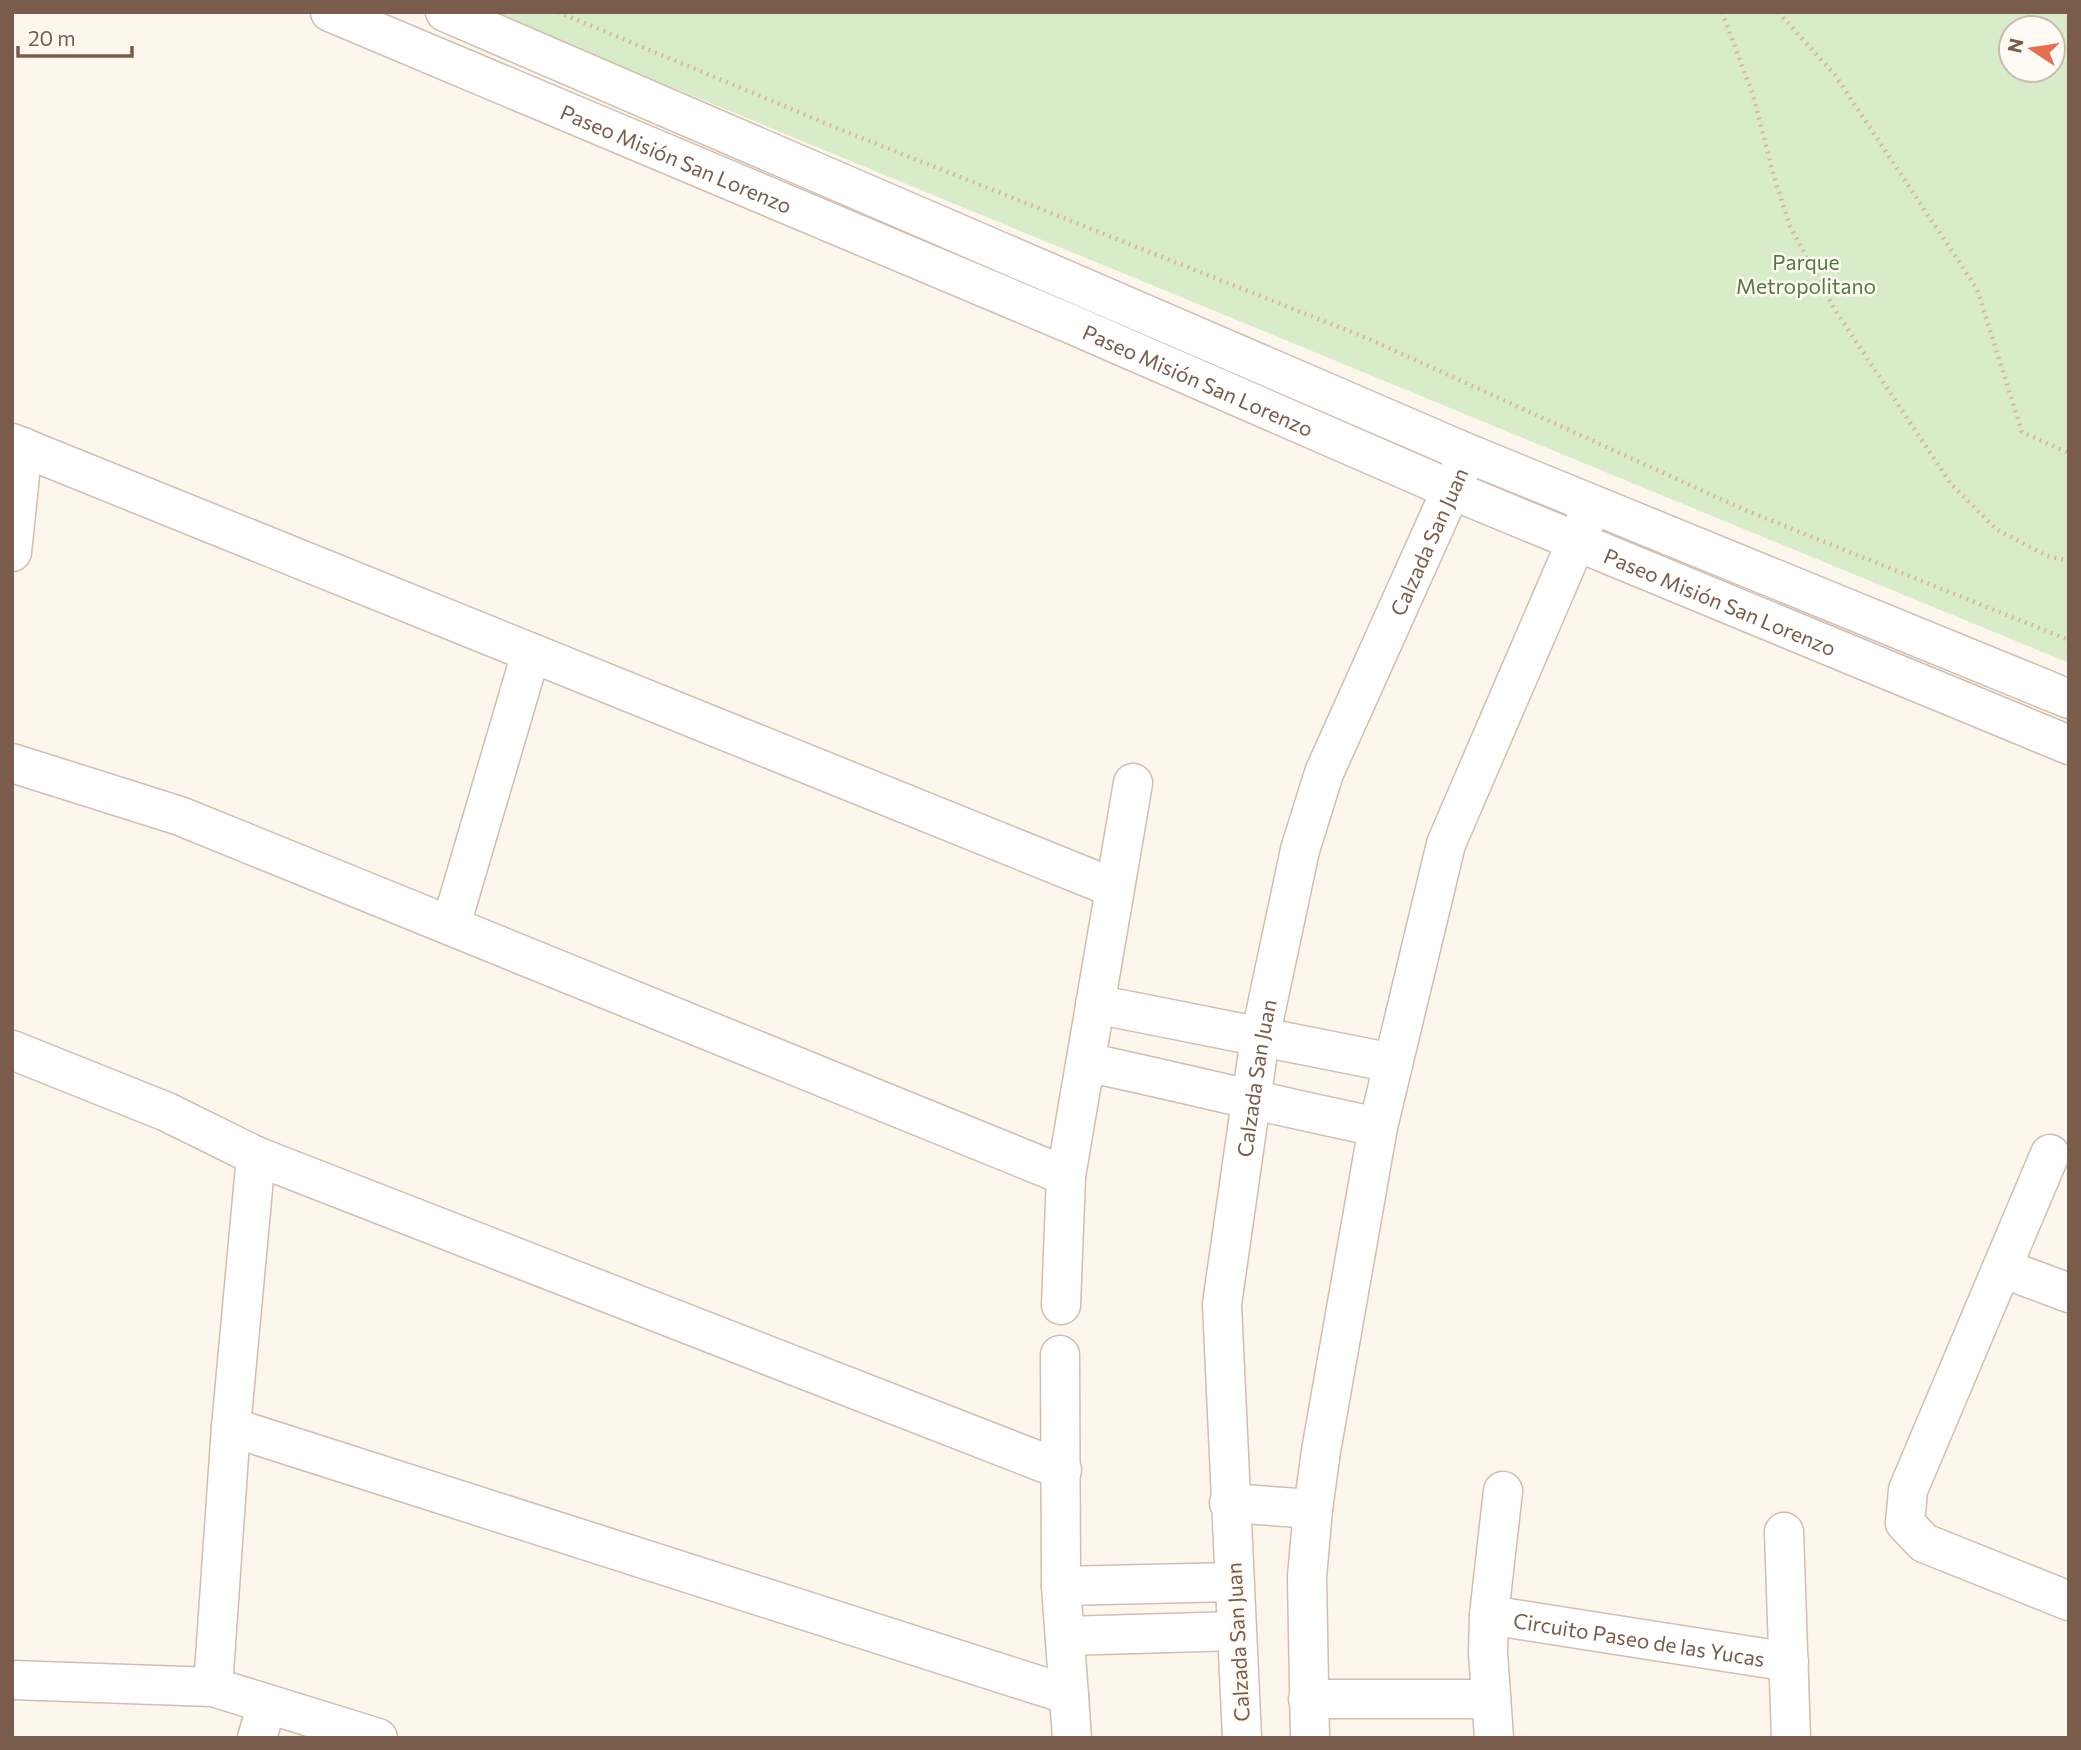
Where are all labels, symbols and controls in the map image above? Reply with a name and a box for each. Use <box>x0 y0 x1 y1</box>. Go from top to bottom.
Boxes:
scale bar <box>18 14 131 58</box>
north arrow <box>1997 14 2067 84</box>
text: 20 m <box>28 25 76 50</box>
text: N <box>2002 36 2028 55</box>
street label: Paseo Misión San Lorenzo <box>557 98 796 218</box>
park label: Parque Metropolitano <box>1736 249 1876 298</box>
street label: Paseo Misión San Lorenzo <box>1079 318 1317 441</box>
street label: Calzada San Juan <box>1384 463 1472 619</box>
street label: Paseo Misión San Lorenzo <box>1601 542 1840 660</box>
street label: Calzada San Juan <box>1231 997 1280 1159</box>
street label: Calzada San Juan <box>1220 1562 1254 1722</box>
street label: Circuito Paseo de las Yucas <box>1512 1607 1767 1671</box>

